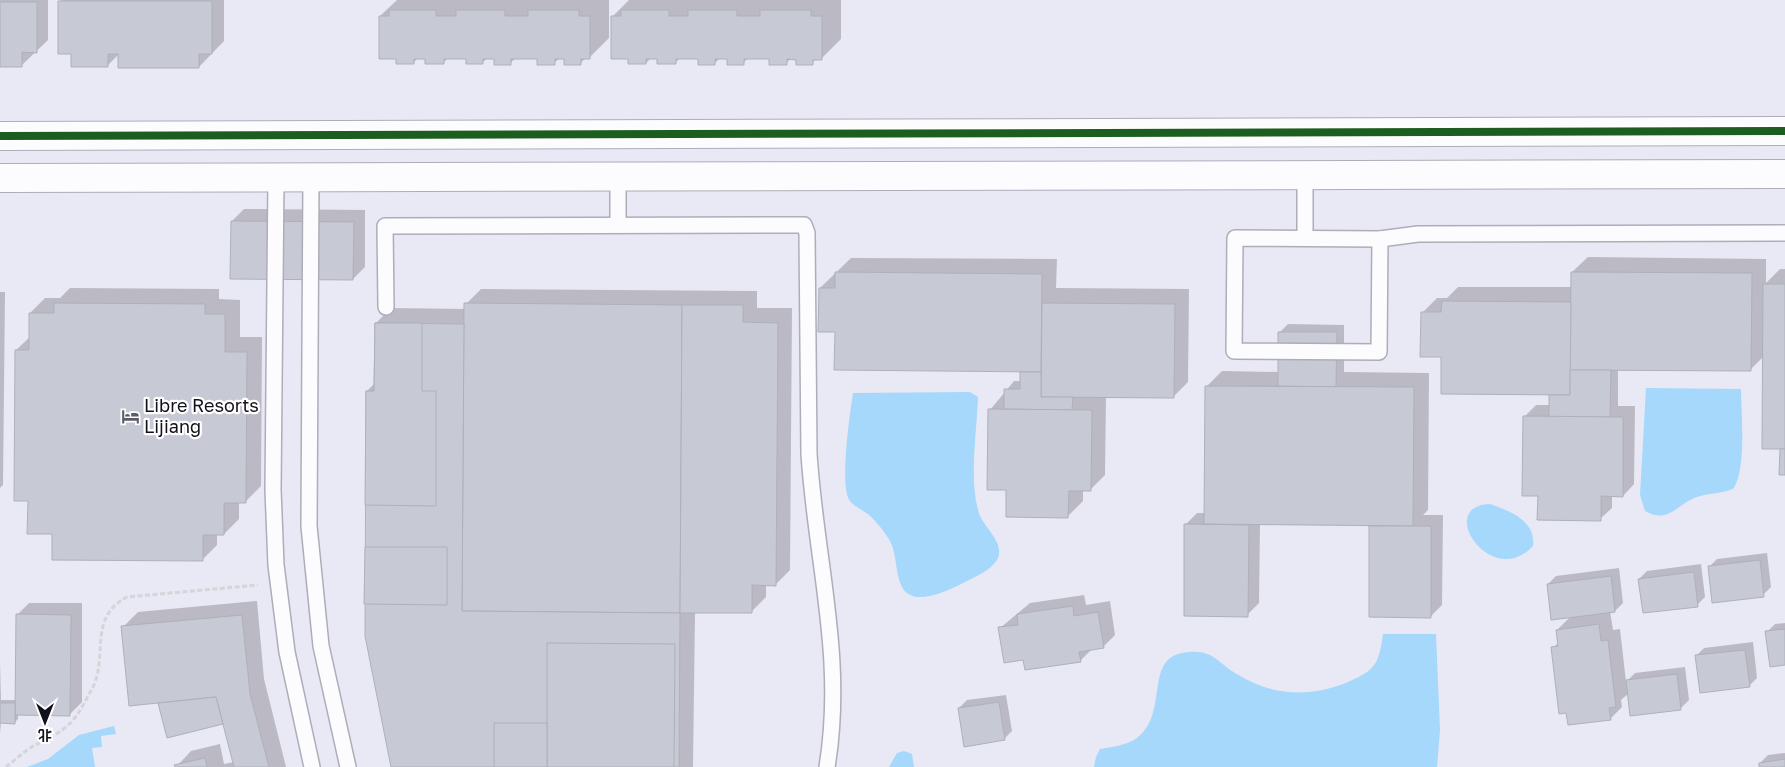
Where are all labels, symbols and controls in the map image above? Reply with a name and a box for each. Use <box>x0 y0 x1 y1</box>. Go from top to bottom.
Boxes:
place label: Libre Resorts Lijiang <box>144 394 259 437</box>
hotel icon: Libre Resorts Lijiang <box>120 406 140 426</box>
north arrow <box>20 697 70 747</box>
text: 北 <box>38 727 52 744</box>

